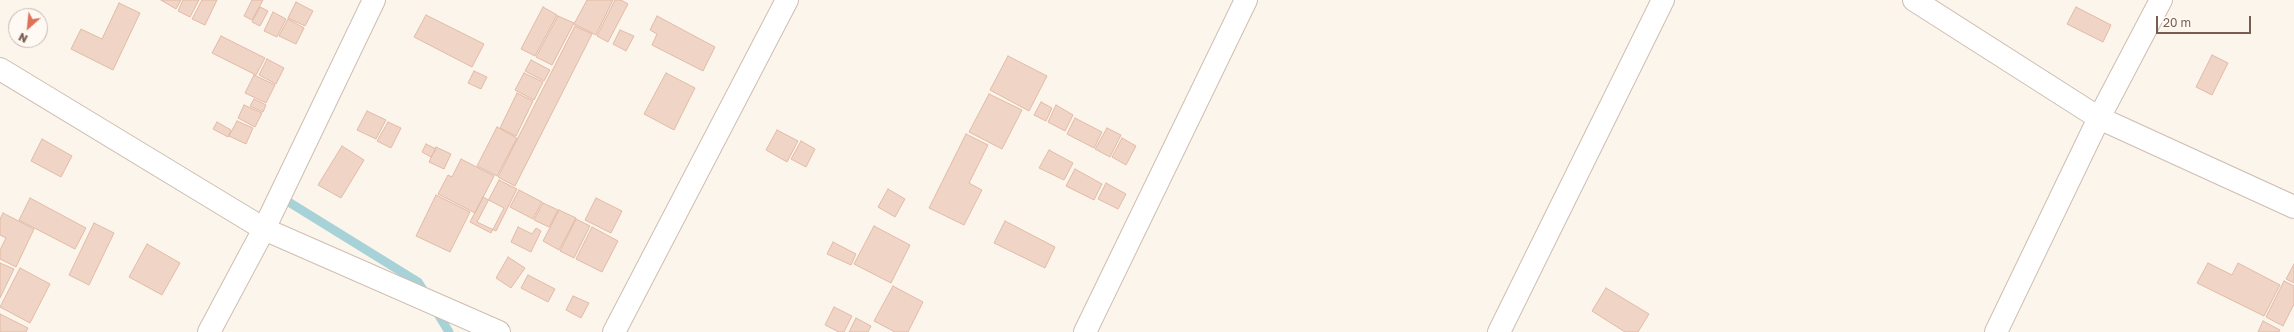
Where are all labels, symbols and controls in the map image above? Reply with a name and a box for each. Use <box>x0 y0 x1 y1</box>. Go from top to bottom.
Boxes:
north arrow <box>8 8 48 48</box>
scale bar <box>2158 8 2253 34</box>
text: 20 m <box>2163 15 2191 30</box>
text: N <box>16 31 29 46</box>

